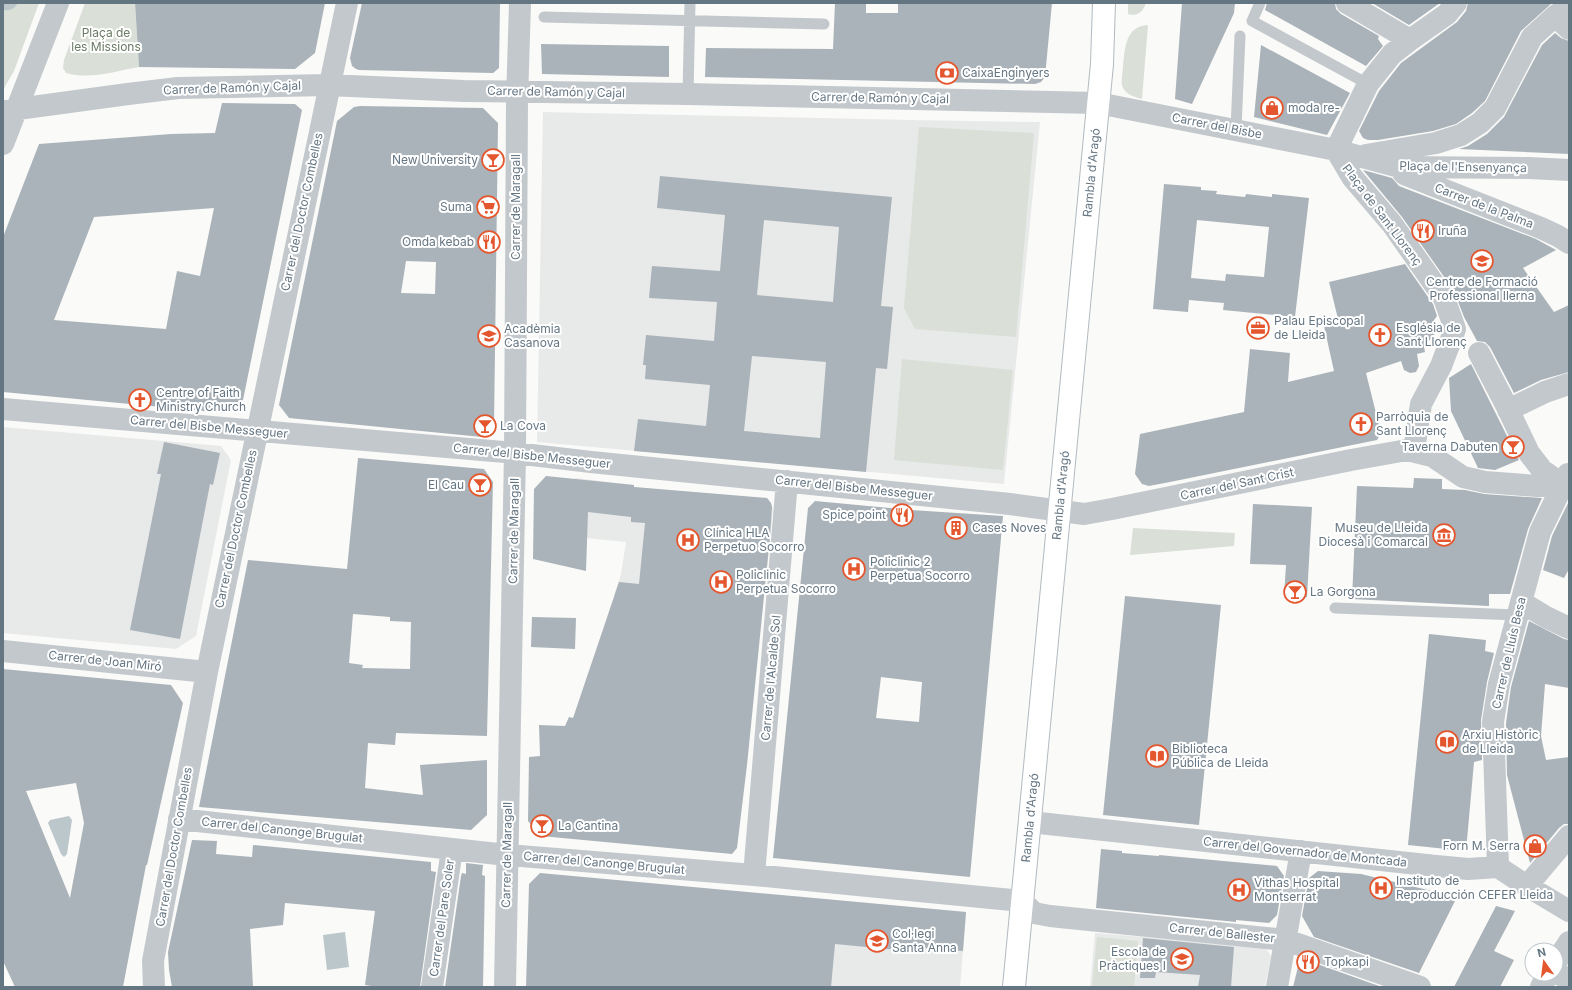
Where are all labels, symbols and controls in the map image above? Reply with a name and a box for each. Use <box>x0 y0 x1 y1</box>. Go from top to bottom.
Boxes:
park label: Plaça de les Missions <box>71 25 141 54</box>
bank icon: CaixaEnginyers <box>934 60 960 86</box>
place label: CaixaEnginyers <box>962 65 1050 80</box>
street label: Carrer de Ramón y Cajal <box>163 78 301 97</box>
street label: Carrer de Ramón y Cajal <box>487 83 625 100</box>
street label: Carrer de Ramón y Cajal <box>811 89 949 106</box>
shop icon: moda re- <box>1259 95 1285 121</box>
place label: moda re- <box>1288 100 1340 115</box>
street label: Carrer del Bisbe <box>1171 109 1263 142</box>
street label: Rambla d'Aragó <box>1079 127 1103 218</box>
street label: Carrer del Doctor Combelles <box>277 131 326 292</box>
bar icon: New University <box>480 147 506 173</box>
place label: New University <box>392 152 478 167</box>
street label: Carrer de Maragall <box>508 154 523 260</box>
street label: Plaça de l'Ensenyança <box>1399 158 1527 175</box>
street label: Plaça de Sant Llorenç <box>1339 161 1426 268</box>
street label: Carrer de la Palma <box>1433 180 1536 231</box>
supermarket icon: Suma <box>475 194 501 220</box>
place label: Suma <box>440 199 472 214</box>
restaurant icon: Iruña <box>1410 218 1436 244</box>
place label: Iruña <box>1438 223 1467 238</box>
restaurant icon: Omda kebab <box>476 229 502 255</box>
place label: Omda kebab <box>402 234 474 249</box>
school or university icon: Centre de Formació Professional Ilerna <box>1469 248 1495 274</box>
place label: Centre de Formació Professional Ilerna <box>1426 274 1538 303</box>
place label: Palau Episcopal de Lleida <box>1274 313 1363 342</box>
office icon: Palau Episcopal de Lleida <box>1245 315 1271 341</box>
place label: Església de Sant Llorenç <box>1396 320 1467 349</box>
place label: Acadèmia Casanova <box>504 321 561 350</box>
church icon: Església de Sant Llorenç <box>1367 322 1393 348</box>
school or university icon: Acadèmia Casanova <box>476 323 502 349</box>
place label: Centre of Faith Ministry Church <box>156 385 246 414</box>
church icon: Centre of Faith Ministry Church <box>127 387 153 413</box>
place label: Parròquia de Sant Llorenç <box>1376 409 1448 438</box>
church icon: Parròquia de Sant Llorenç <box>1348 411 1374 437</box>
street label: Carrer del Bisbe Messeguer <box>130 412 289 441</box>
bar icon: La Cova <box>472 413 498 439</box>
place label: La Cova <box>500 418 546 433</box>
bar icon: Taverna Dabuten <box>1500 434 1526 460</box>
place label: Taverna Dabuten <box>1401 439 1498 454</box>
street label: Carrer del Bisbe Messeguer <box>453 440 612 471</box>
street label: Carrer del Doctor Combelles <box>211 448 260 609</box>
street label: Rambla d'Aragó <box>1049 450 1072 540</box>
street label: Carrer del Sant Crist <box>1179 464 1295 503</box>
bar icon: El Cau <box>467 472 493 498</box>
street label: Carrer del Bisbe Messeguer <box>775 472 934 503</box>
place label: El Cau <box>428 477 464 492</box>
street label: Carrer de Maragall <box>505 478 522 584</box>
restaurant icon: Spice point <box>889 502 915 528</box>
place label: Spice point <box>822 507 886 522</box>
building icon: Cases Noves <box>943 515 969 541</box>
place label: Cases Noves <box>972 520 1046 535</box>
place label: Museu de Lleida Diocesà i Comarcal <box>1319 520 1428 549</box>
museum icon: Museu de Lleida Diocesà i Comarcal <box>1431 522 1457 548</box>
place label: Clínica HLA Perpetuo Socorro <box>704 525 804 554</box>
hospital icon: Clínica HLA Perpetuo Socorro <box>675 527 701 553</box>
place label: Policlinic 2 Perpetua Socorro <box>870 554 970 583</box>
hospital icon: Policlinic 2 Perpetua Socorro <box>841 556 867 582</box>
place label: Policlinic Perpetua Socorro <box>736 567 836 596</box>
hospital icon: Policlinic Perpetua Socorro <box>708 569 734 595</box>
bar icon: La Gorgona <box>1282 579 1308 605</box>
place label: La Gorgona <box>1310 584 1376 599</box>
street label: Carrer de Lluís Besa <box>1488 595 1529 710</box>
street label: Carrer de l'Alcalde Sol <box>758 615 783 741</box>
street label: Carrer de Joan Miró <box>48 647 162 674</box>
place label: Arxiu Històric de Lleida <box>1462 727 1539 756</box>
library icon: Arxiu Històric de Lleida <box>1434 729 1460 755</box>
place label: Biblioteca Pública de Lleida <box>1172 741 1268 770</box>
library icon: Biblioteca Pública de Lleida <box>1144 743 1170 769</box>
street label: Carrer del Doctor Combelles <box>152 766 195 928</box>
street label: Rambla d'Aragó <box>1018 772 1041 863</box>
street label: Carrer de Maragall <box>498 802 515 908</box>
bar icon: La Cantina <box>529 813 555 839</box>
street label: Carrer del Canonge Brugulat <box>201 814 364 845</box>
place label: La Cantina <box>558 818 618 833</box>
street label: Carrer del Governador de Montcada <box>1202 833 1408 870</box>
shop icon: Forn M. Serra <box>1522 833 1548 859</box>
place label: Forn M. Serra <box>1443 838 1520 853</box>
street label: Carrer del Canonge Brugulat <box>523 848 686 877</box>
street label: Carrer del Pare Soler <box>426 858 457 978</box>
place label: Instituto de Reproducción CEFER Lleida <box>1396 873 1553 902</box>
place label: Vithas Hospital Montserrat <box>1254 875 1339 904</box>
hospital icon: Instituto de Reproducción CEFER Lleida <box>1368 875 1394 901</box>
hospital icon: Vithas Hospital Montserrat <box>1226 877 1252 903</box>
street label: Carrer de Ballester <box>1168 919 1276 946</box>
place label: Col·legi Santa Anna <box>892 926 957 955</box>
school or university icon: Col·legi Santa Anna <box>864 928 890 954</box>
north arrow <box>1524 942 1564 982</box>
place label: Escola de Pràctiques I <box>1099 944 1166 973</box>
text: N <box>1536 944 1547 960</box>
school or university icon: Escola de Pràctiques I <box>1169 946 1195 972</box>
restaurant icon: Topkapi <box>1295 949 1321 975</box>
place label: Topkapi <box>1324 954 1369 969</box>

